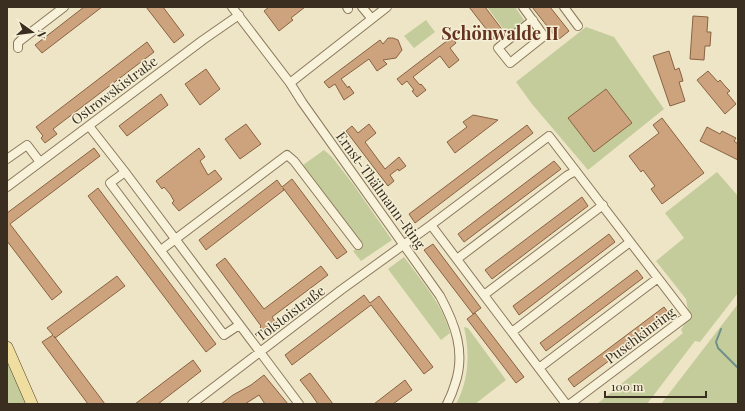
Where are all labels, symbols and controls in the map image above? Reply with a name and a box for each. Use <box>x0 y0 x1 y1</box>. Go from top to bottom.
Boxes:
north arrow <box>12 12 52 52</box>
district label: Schönwalde II <box>441 21 559 45</box>
text: N <box>34 29 50 40</box>
street label: Ostrowskistraße <box>67 51 161 129</box>
street label: Ernst-Thälmann-Ring <box>332 127 430 253</box>
street label: Tolstoistraße <box>251 281 329 345</box>
street label: Puschkinring <box>601 302 680 368</box>
scale bar <box>605 373 706 399</box>
text: 100 m <box>611 378 644 394</box>

